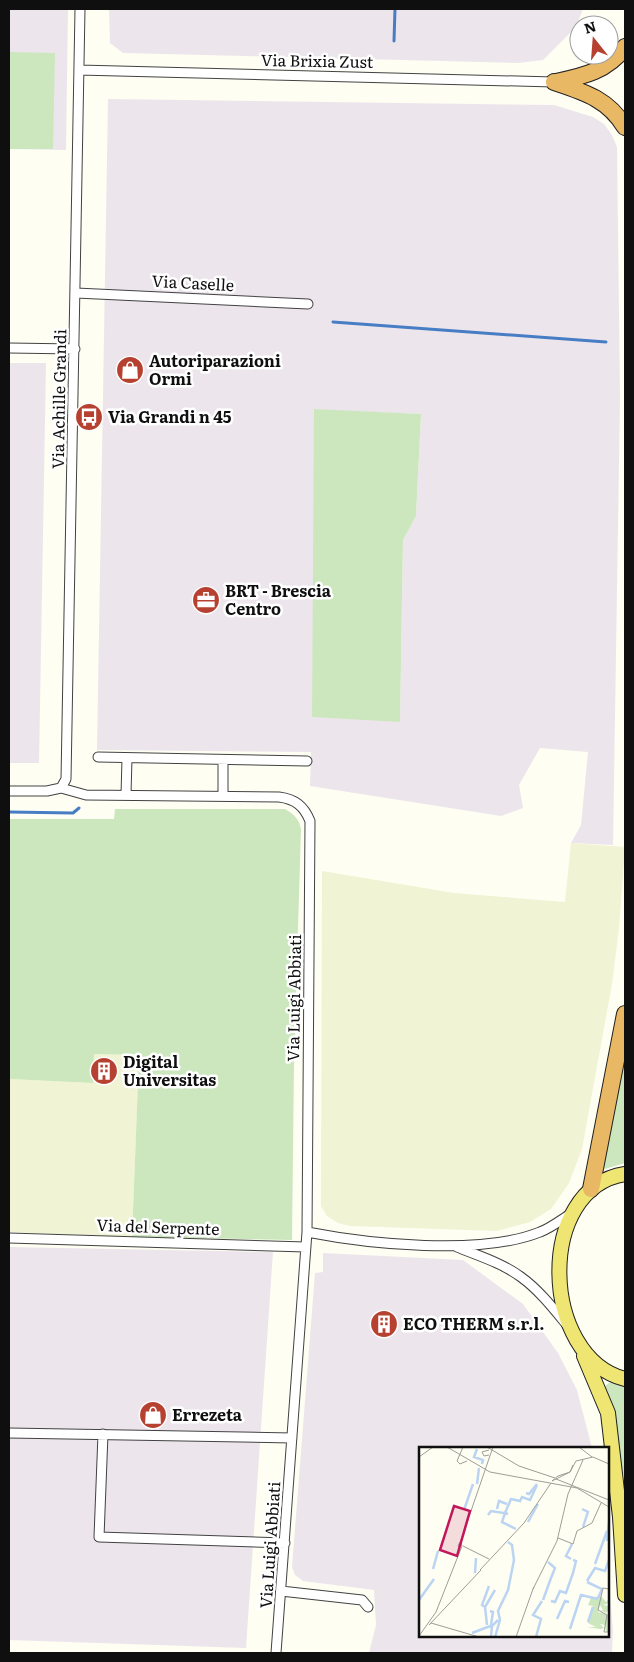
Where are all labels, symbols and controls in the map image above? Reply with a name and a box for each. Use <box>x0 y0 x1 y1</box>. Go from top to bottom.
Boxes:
north arrow <box>569 15 619 65</box>
text: N <box>581 15 599 38</box>
street label: Via Brixia Zust <box>261 47 374 73</box>
street label: Via Caselle <box>151 268 235 296</box>
street label: Via Achille Grandi <box>45 329 71 469</box>
place label: Autoriparazioni Ormi <box>149 348 281 390</box>
shop icon: Autoriparazioni Ormi <box>115 355 145 385</box>
bus stop icon: Via Grandi n 45 <box>74 402 104 432</box>
place label: Via Grandi n 45 <box>108 404 232 428</box>
place label: BRT - Brescia Centro <box>225 578 332 620</box>
office icon: BRT - Brescia Centro <box>191 585 221 615</box>
street label: Via Luigi Abbiati <box>280 934 306 1062</box>
place label: Digital Universitas <box>123 1049 216 1091</box>
building icon: Digital Universitas <box>89 1056 119 1086</box>
street label: Via del Serpente <box>96 1212 220 1240</box>
building icon: ECO THERM s.r.l. <box>369 1309 399 1339</box>
place label: ECO THERM s.r.l. <box>403 1311 545 1335</box>
shop icon: Errezeta <box>138 1400 168 1430</box>
place label: Errezeta <box>172 1402 243 1426</box>
inset map <box>419 1447 609 1637</box>
street label: Via Luigi Abbiati <box>253 1481 285 1609</box>

